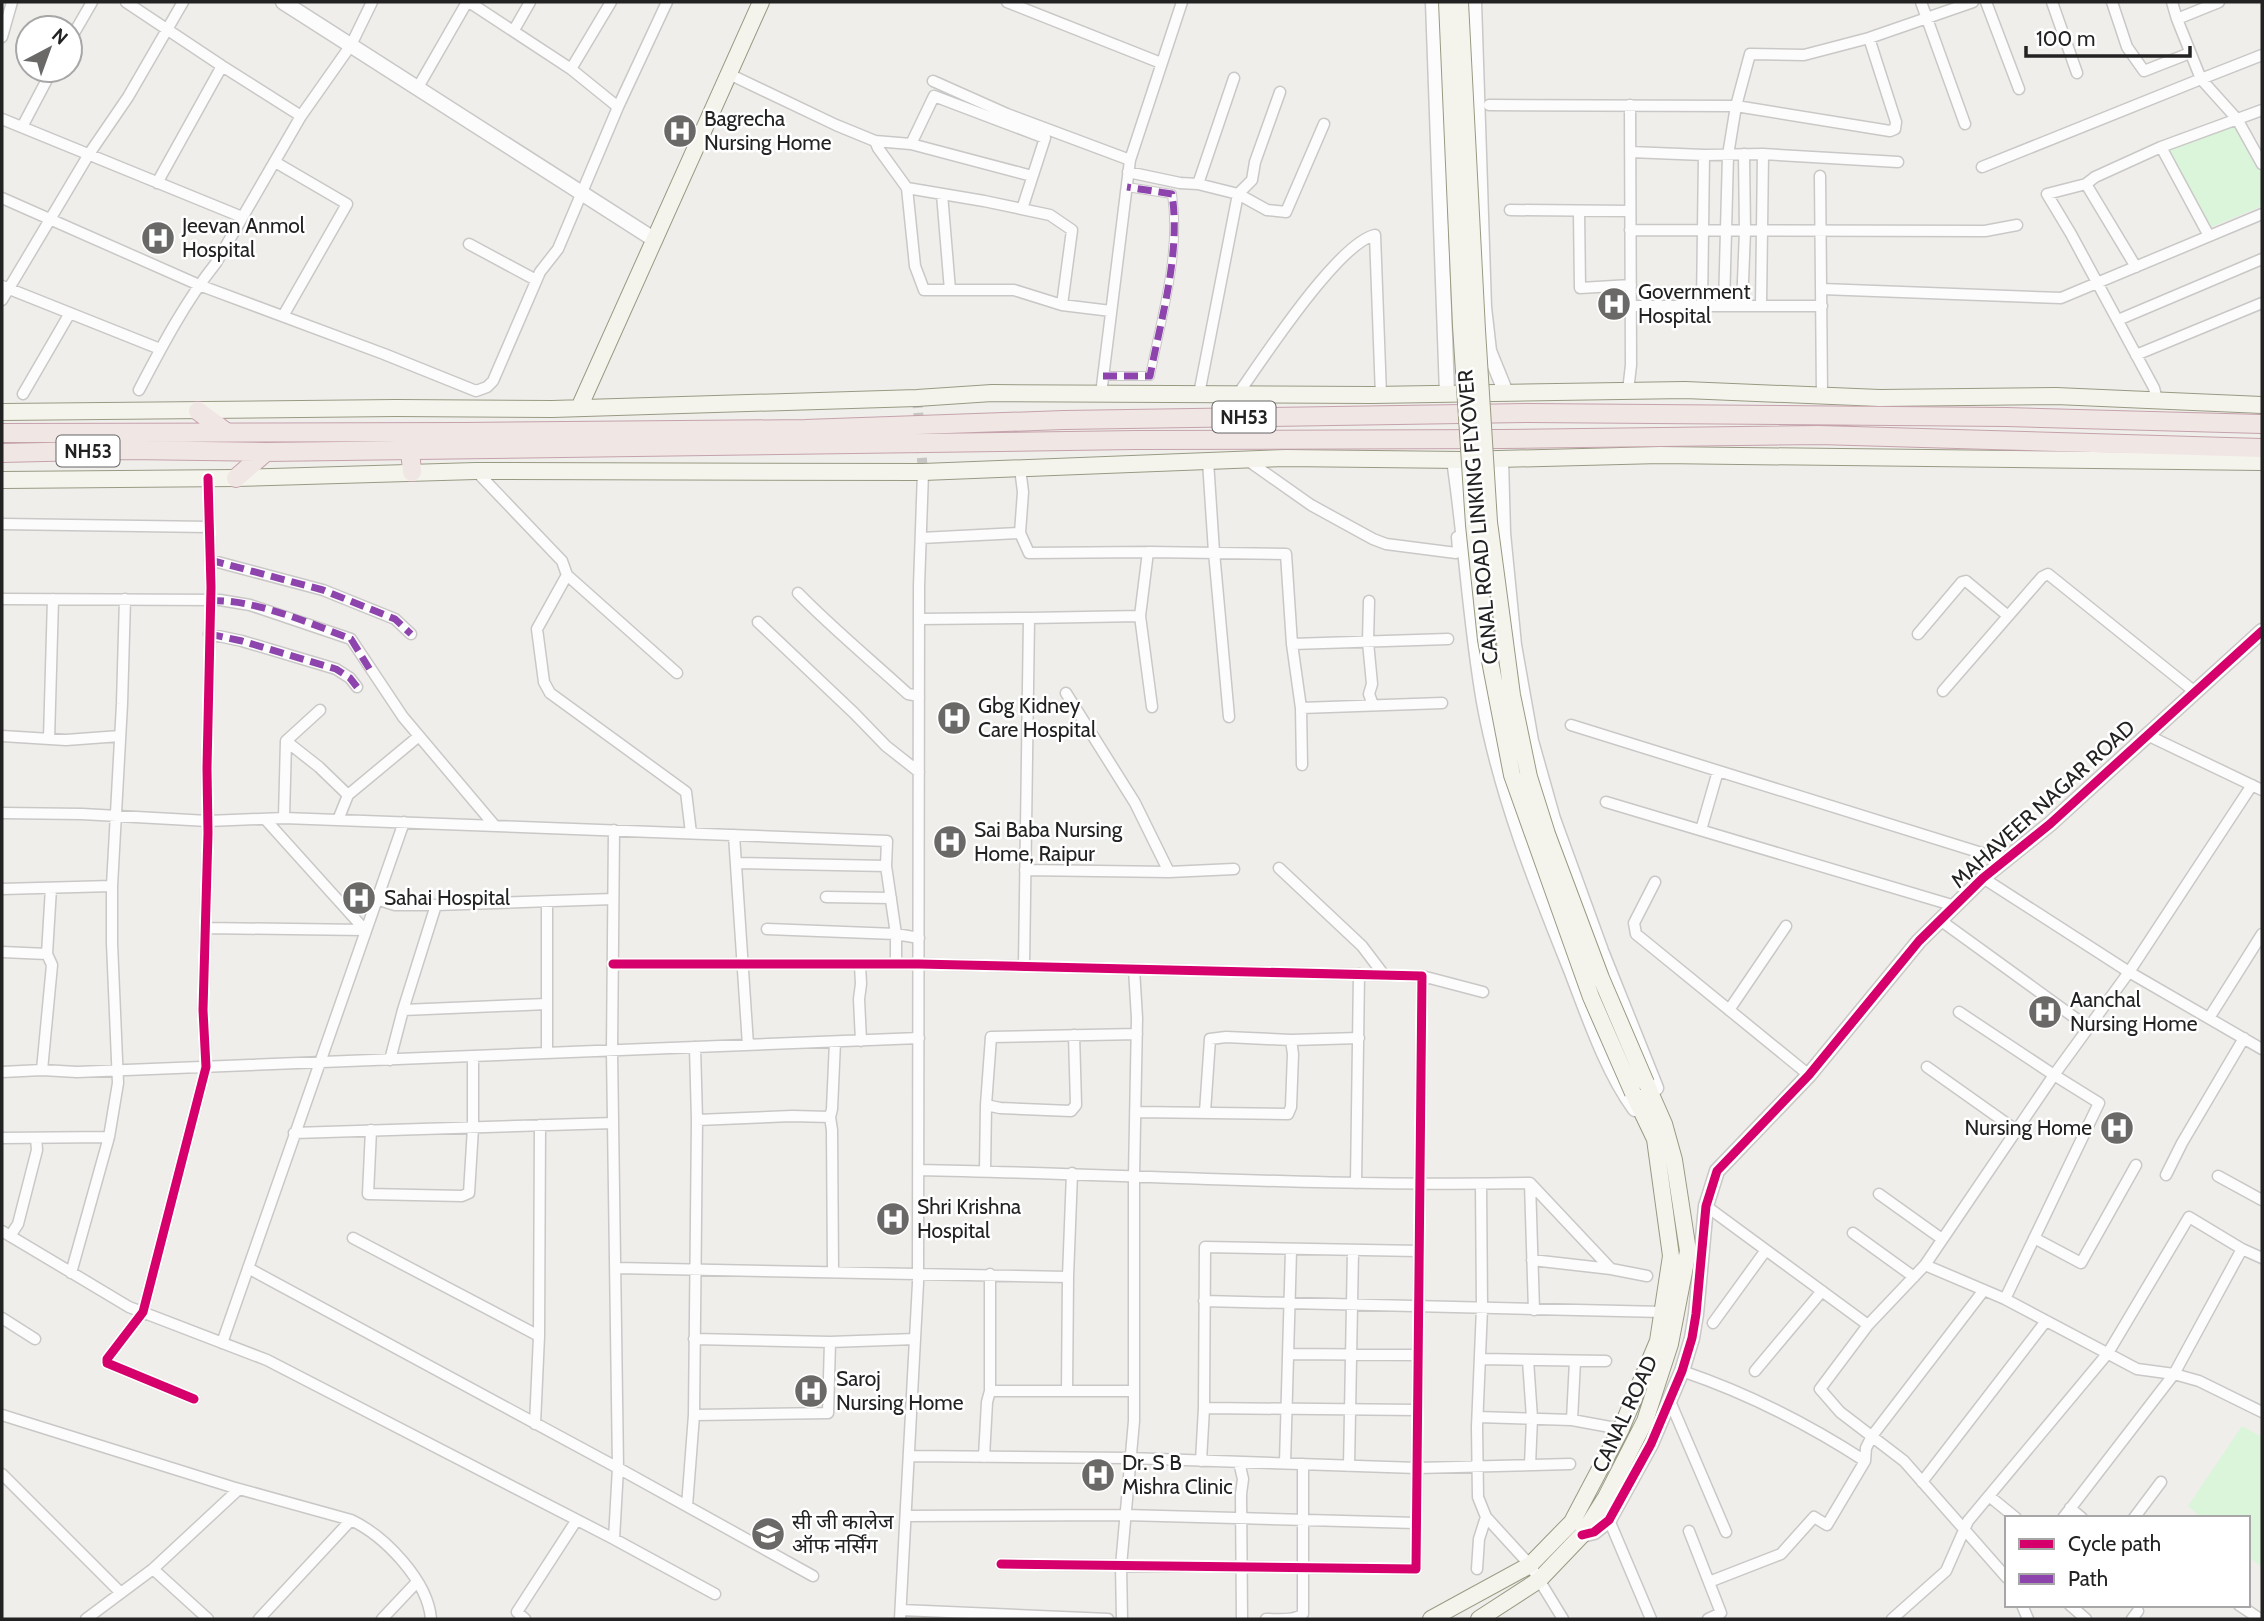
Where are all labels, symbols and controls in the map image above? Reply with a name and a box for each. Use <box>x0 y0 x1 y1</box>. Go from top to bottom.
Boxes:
north arrow <box>14 14 84 84</box>
scale bar <box>2026 14 2190 58</box>
text: N <box>47 23 72 50</box>
text: 100 m <box>2036 26 2095 51</box>
place label: Bagrecha Nursing Home <box>704 106 832 155</box>
hospital icon: Bagrecha Nursing Home <box>661 112 699 150</box>
place label: Jeevan Anmol Hospital <box>181 213 305 262</box>
hospital icon: Jeevan Anmol Hospital <box>139 219 177 257</box>
place label: Government Hospital <box>1638 279 1750 328</box>
hospital icon: Government Hospital <box>1595 285 1633 323</box>
street label: CANAL ROAD LINKING FLYOVER <box>1452 368 1503 665</box>
road number: NH53 <box>1212 402 1276 432</box>
road number: NH53 <box>56 436 119 466</box>
place label: Gbg Kidney Care Hospital <box>978 693 1096 742</box>
hospital icon: Gbg Kidney Care Hospital <box>935 699 973 737</box>
street label: MAHAVEER NAGAR ROAD <box>1946 714 2140 893</box>
place label: Sai Baba Nursing Home, Raipur <box>974 817 1123 866</box>
hospital icon: Sai Baba Nursing Home, Raipur <box>931 823 969 861</box>
hospital icon: Sahai Hospital <box>340 879 378 917</box>
place label: Sahai Hospital <box>384 885 510 910</box>
place label: Aanchal Nursing Home <box>2070 987 2198 1036</box>
hospital icon: Aanchal Nursing Home <box>2026 993 2064 1031</box>
hospital icon: Nursing Home <box>2098 1109 2136 1147</box>
place label: Nursing Home <box>1964 1115 2092 1140</box>
place label: Shri Krishna Hospital <box>917 1194 1021 1243</box>
hospital icon: Shri Krishna Hospital <box>874 1200 912 1238</box>
street label: CANAL ROAD <box>1587 1352 1662 1476</box>
place label: Saroj Nursing Home <box>836 1366 964 1415</box>
hospital icon: Saroj Nursing Home <box>792 1372 830 1410</box>
place label: Dr. S B Mishra Clinic <box>1122 1450 1233 1499</box>
hospital icon: Dr. S B Mishra Clinic <box>1079 1456 1117 1494</box>
place label: सी जी कालेज ऑफ नर्सिंग <box>792 1509 894 1558</box>
school or university icon: सी जी कालेज ऑफ नर्सिंग <box>749 1515 787 1553</box>
legend <box>2005 1516 2250 1607</box>
text: Cycle path <box>2068 1531 2161 1556</box>
text: Path <box>2068 1566 2108 1591</box>

